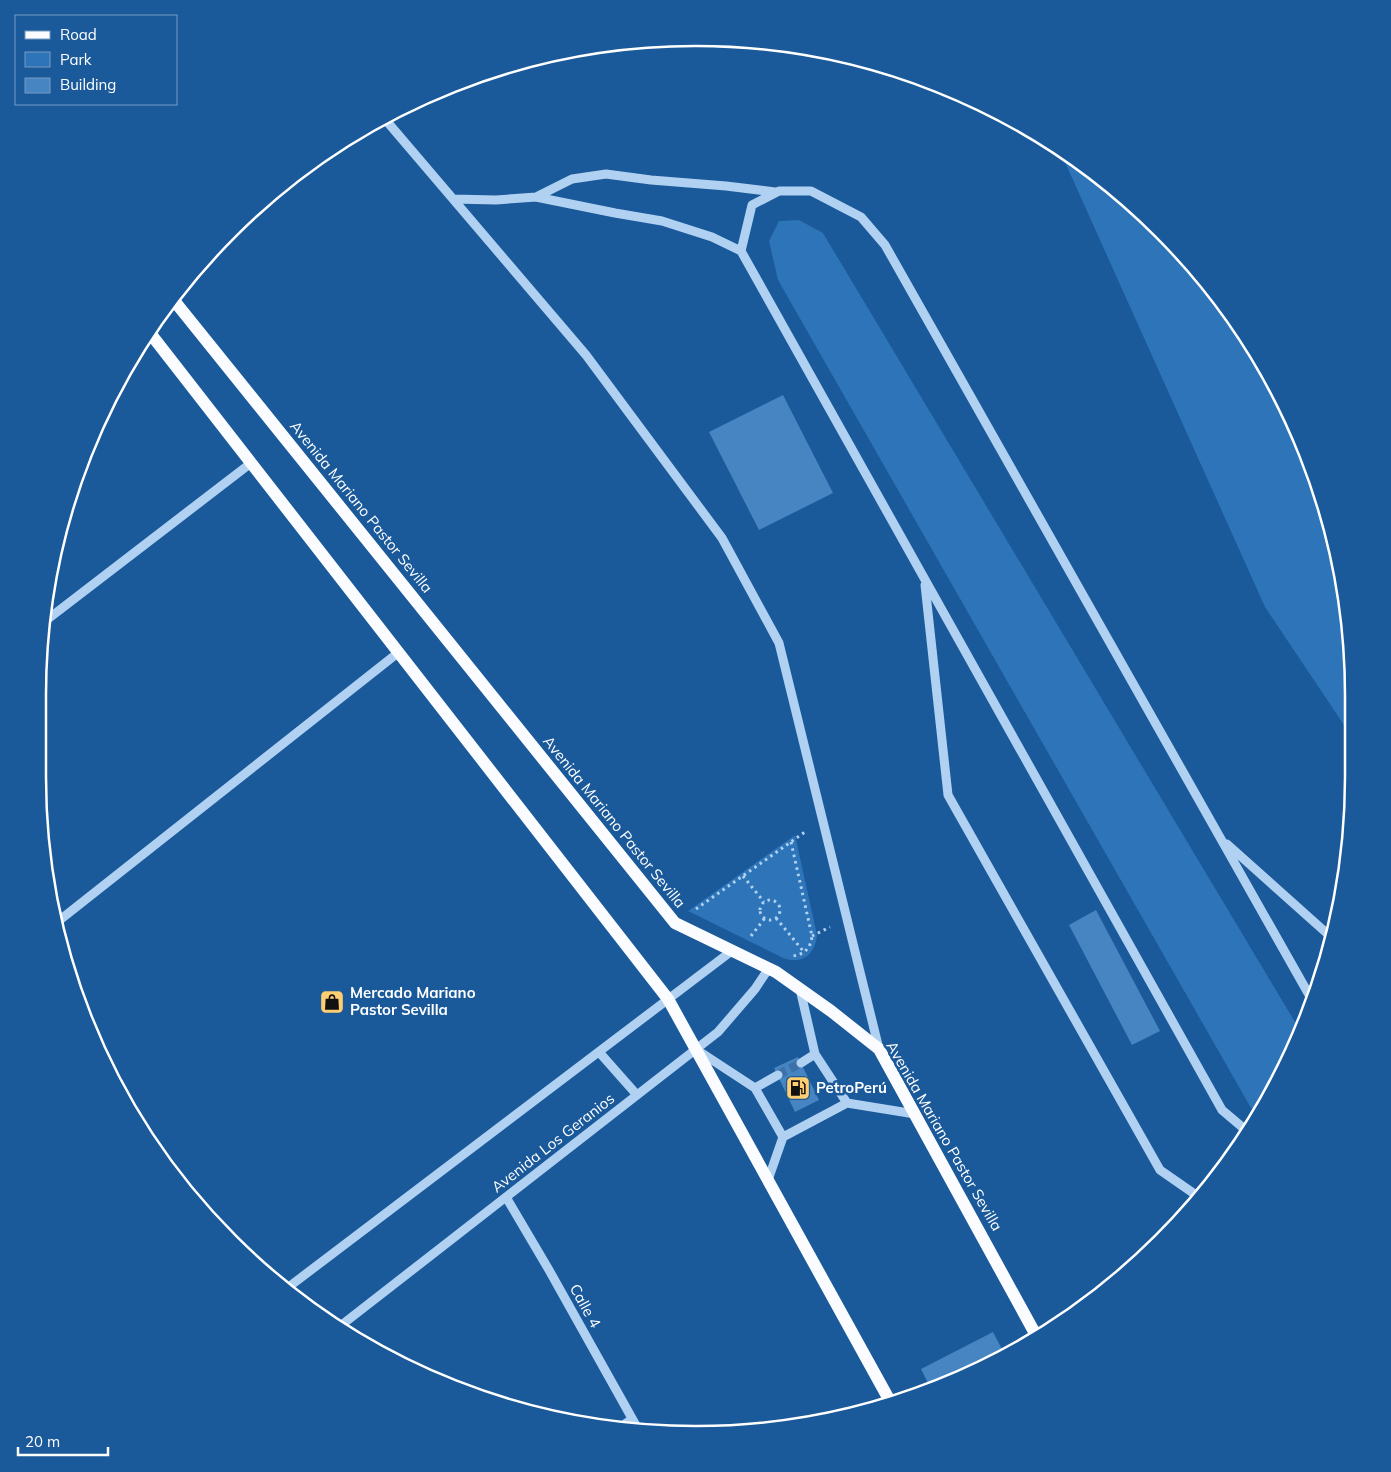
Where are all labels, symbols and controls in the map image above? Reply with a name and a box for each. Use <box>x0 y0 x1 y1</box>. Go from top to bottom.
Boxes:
legend <box>15 15 178 105</box>
text: Road <box>60 25 97 44</box>
text: Park <box>60 50 92 69</box>
text: Building <box>60 75 116 94</box>
street label: Avenida Mariano Pastor Sevilla <box>286 417 437 597</box>
street label: Avenida Mariano Pastor Sevilla <box>539 732 690 912</box>
place label: Mercado Mariano Pastor Sevilla <box>350 983 476 1019</box>
shop icon: Mercado Mariano Pastor Sevilla <box>319 989 345 1015</box>
street label: Avenida Mariano Pastor Sevilla <box>882 1037 1007 1234</box>
fuel station icon: PetroPerú <box>785 1075 811 1101</box>
place label: PetroPerú <box>816 1078 887 1097</box>
street label: Avenida Los Geranios <box>487 1089 618 1197</box>
street label: Calle 4 <box>566 1280 605 1331</box>
scale bar <box>18 1424 108 1456</box>
text: 20 m <box>25 1432 60 1451</box>

